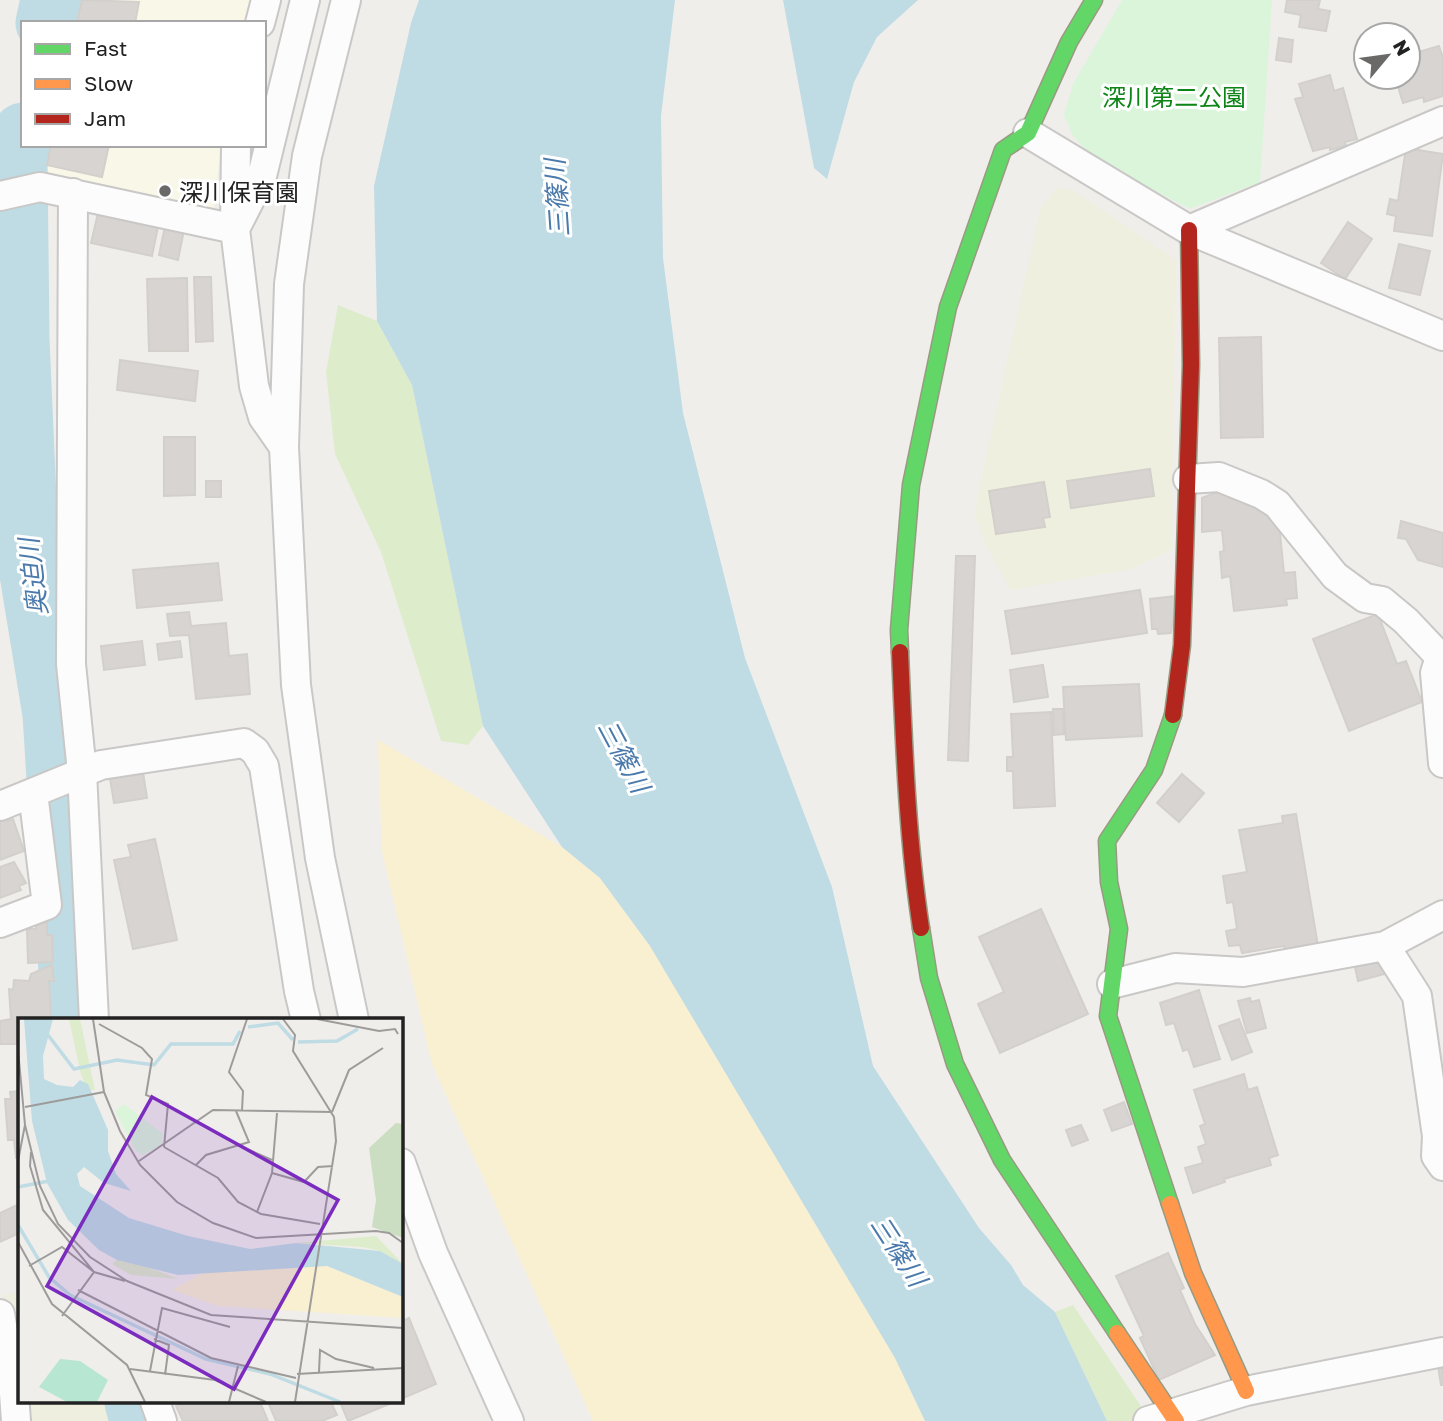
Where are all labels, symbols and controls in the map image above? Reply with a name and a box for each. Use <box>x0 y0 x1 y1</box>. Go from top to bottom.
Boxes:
legend <box>21 21 266 147</box>
north arrow <box>1352 21 1422 91</box>
text: Fast <box>84 35 127 61</box>
text: N <box>1389 36 1416 59</box>
text: Slow <box>84 70 133 96</box>
park label: 深川第二公園 <box>1102 82 1246 111</box>
text: Jam <box>84 105 126 131</box>
water label: 三篠川 <box>539 155 575 238</box>
place label: 深川保育園 <box>179 177 299 206</box>
marker: 深川保育園 <box>157 183 173 199</box>
water label: 奥迫川 <box>12 533 53 618</box>
water label: 三篠川 <box>592 714 657 800</box>
inset map <box>18 1018 402 1404</box>
water label: 三篠川 <box>865 1210 935 1295</box>

